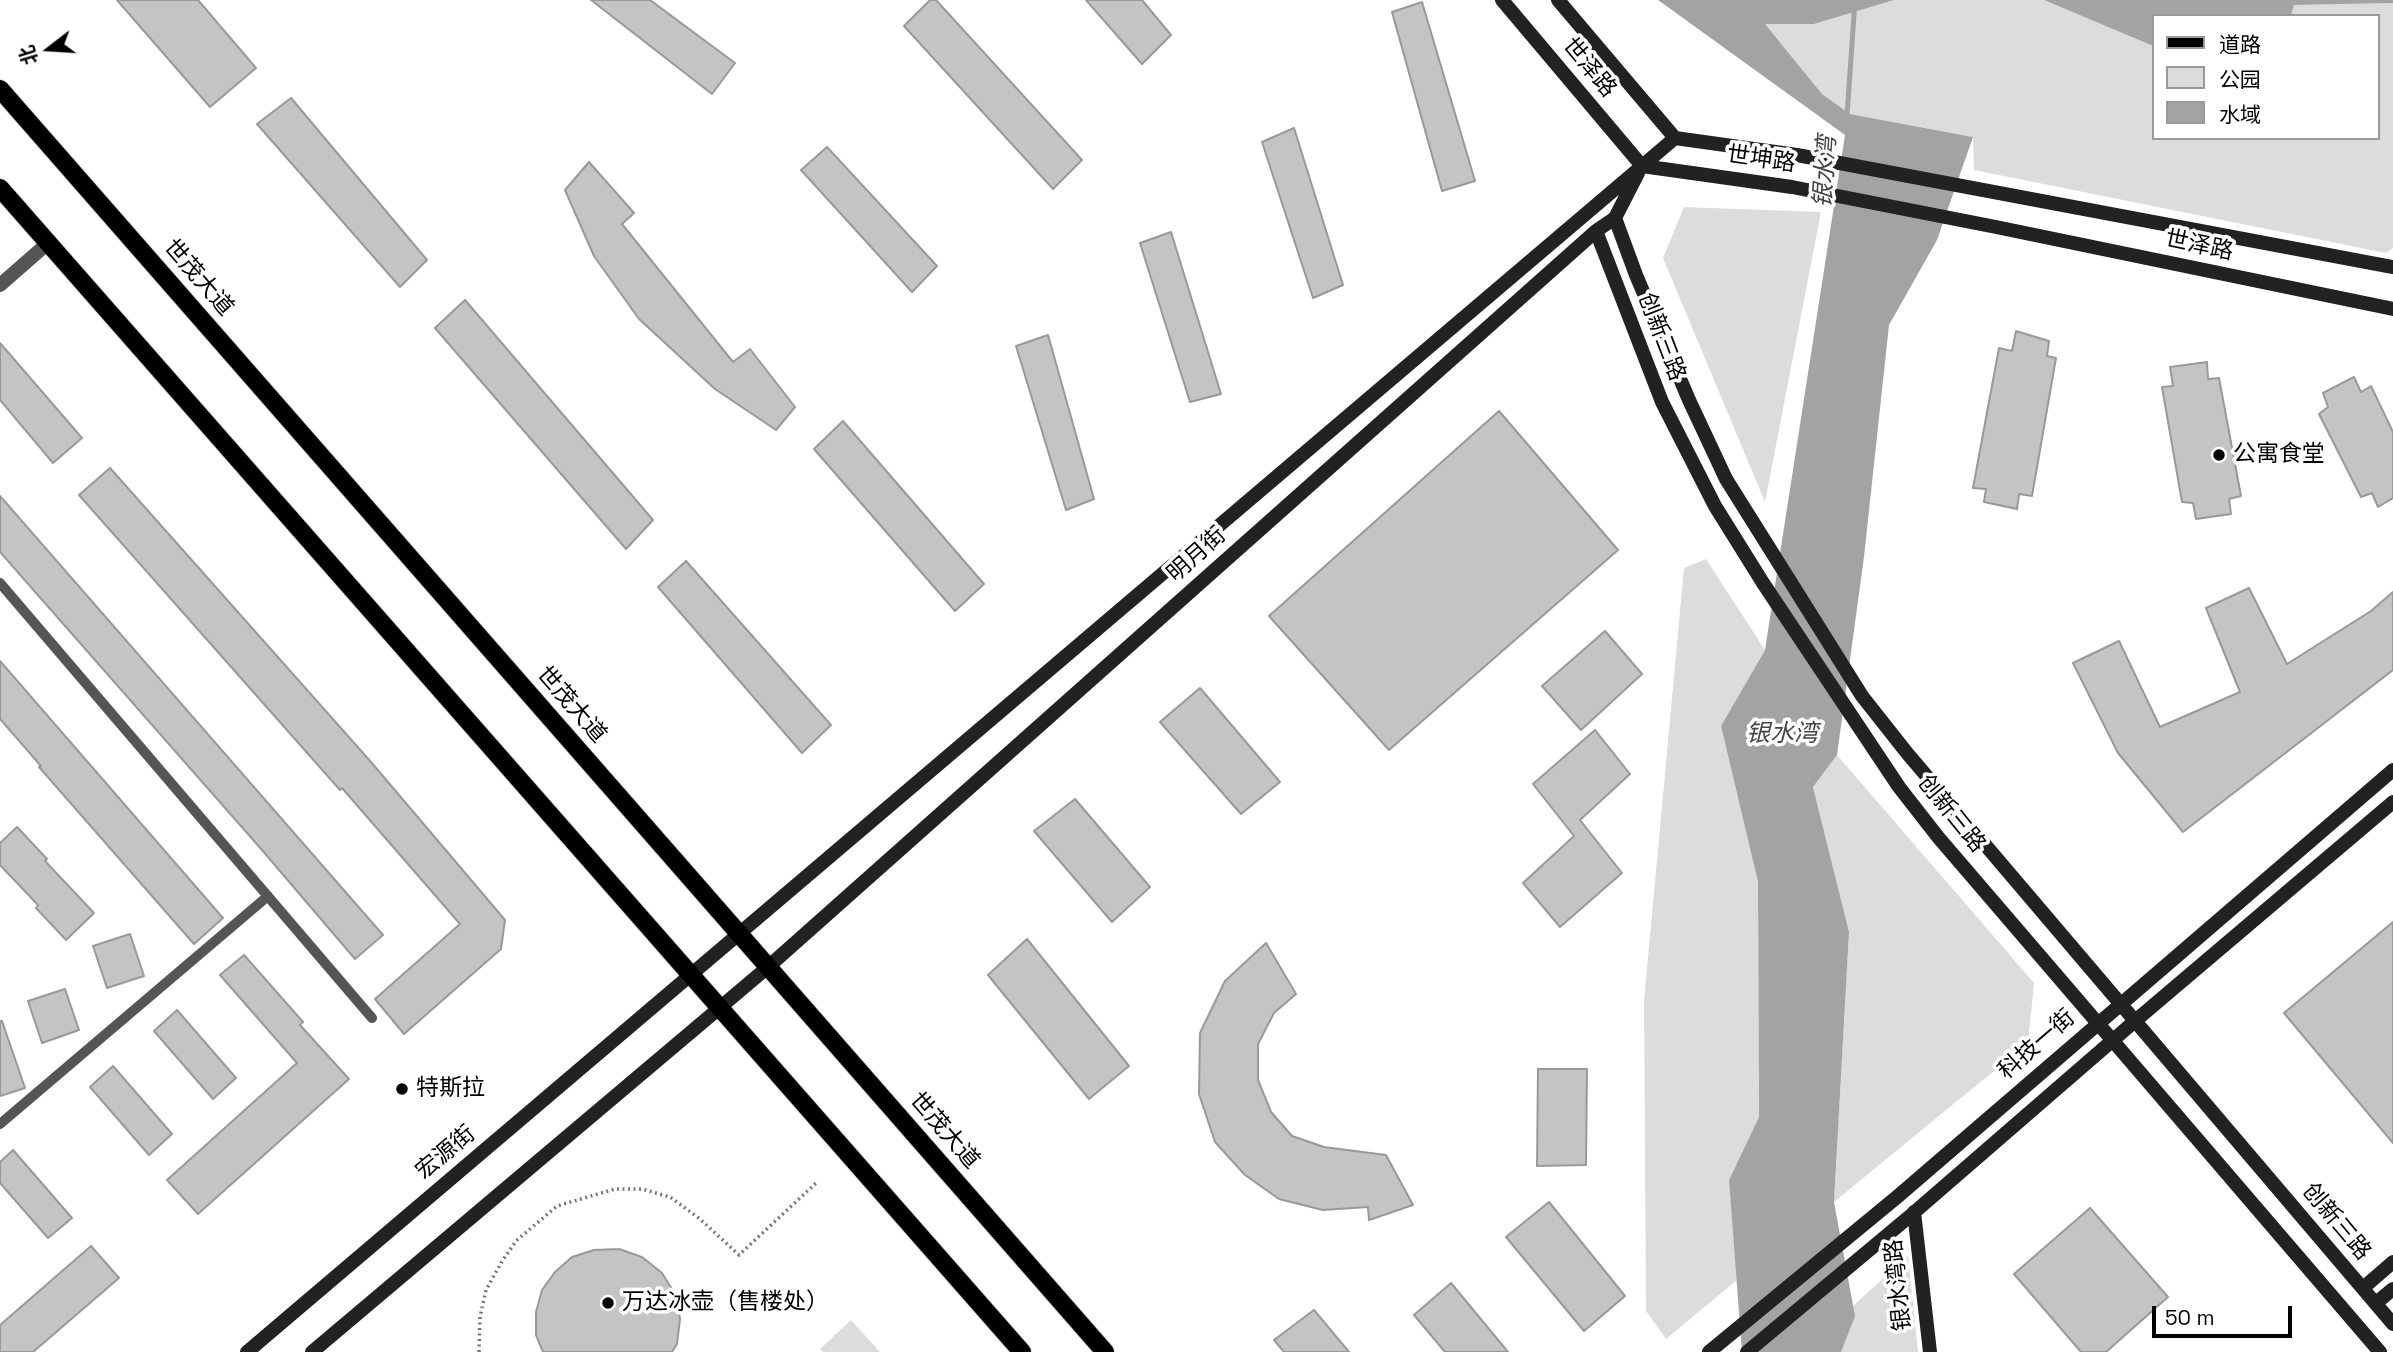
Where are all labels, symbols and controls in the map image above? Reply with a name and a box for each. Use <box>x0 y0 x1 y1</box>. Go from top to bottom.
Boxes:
north arrow <box>14 14 84 84</box>
legend <box>2152 14 2379 140</box>
text: 道路 <box>2219 31 2261 58</box>
street label: 世泽路 <box>1556 33 1622 103</box>
text: 北 <box>14 43 43 68</box>
text: 公园 <box>2219 66 2261 93</box>
text: 水域 <box>2219 101 2261 128</box>
water label: 银水湾 <box>1809 135 1843 209</box>
street label: 世坤路 <box>1725 142 1797 178</box>
street label: 世泽路 <box>2162 225 2236 267</box>
street label: 世茂大道 <box>157 234 239 322</box>
street label: 创新三路 <box>1632 289 1690 385</box>
place label: 公寓食堂 <box>2233 441 2325 469</box>
marker: 公寓食堂 <box>2211 447 2227 463</box>
street label: 明月街 <box>1162 522 1232 588</box>
street label: 世茂大道 <box>530 661 612 749</box>
water label: 银水湾 <box>1746 720 1818 748</box>
street label: 创新三路 <box>1911 770 1991 858</box>
street label: 科技一街 <box>1993 1004 2081 1086</box>
place label: 特斯拉 <box>416 1075 485 1103</box>
marker: 特斯拉 <box>394 1081 410 1097</box>
street label: 世茂大道 <box>903 1087 985 1175</box>
street label: 宏源街 <box>411 1120 481 1186</box>
street label: 创新三路 <box>2296 1178 2376 1266</box>
street label: 银水湾路 <box>1880 1238 1918 1332</box>
place label: 万达冰壶（售楼处） <box>622 1289 829 1317</box>
scale bar <box>2155 1292 2295 1336</box>
marker: 万达冰壶（售楼处） <box>600 1295 616 1311</box>
text: 50 m <box>2165 1304 2215 1331</box>

